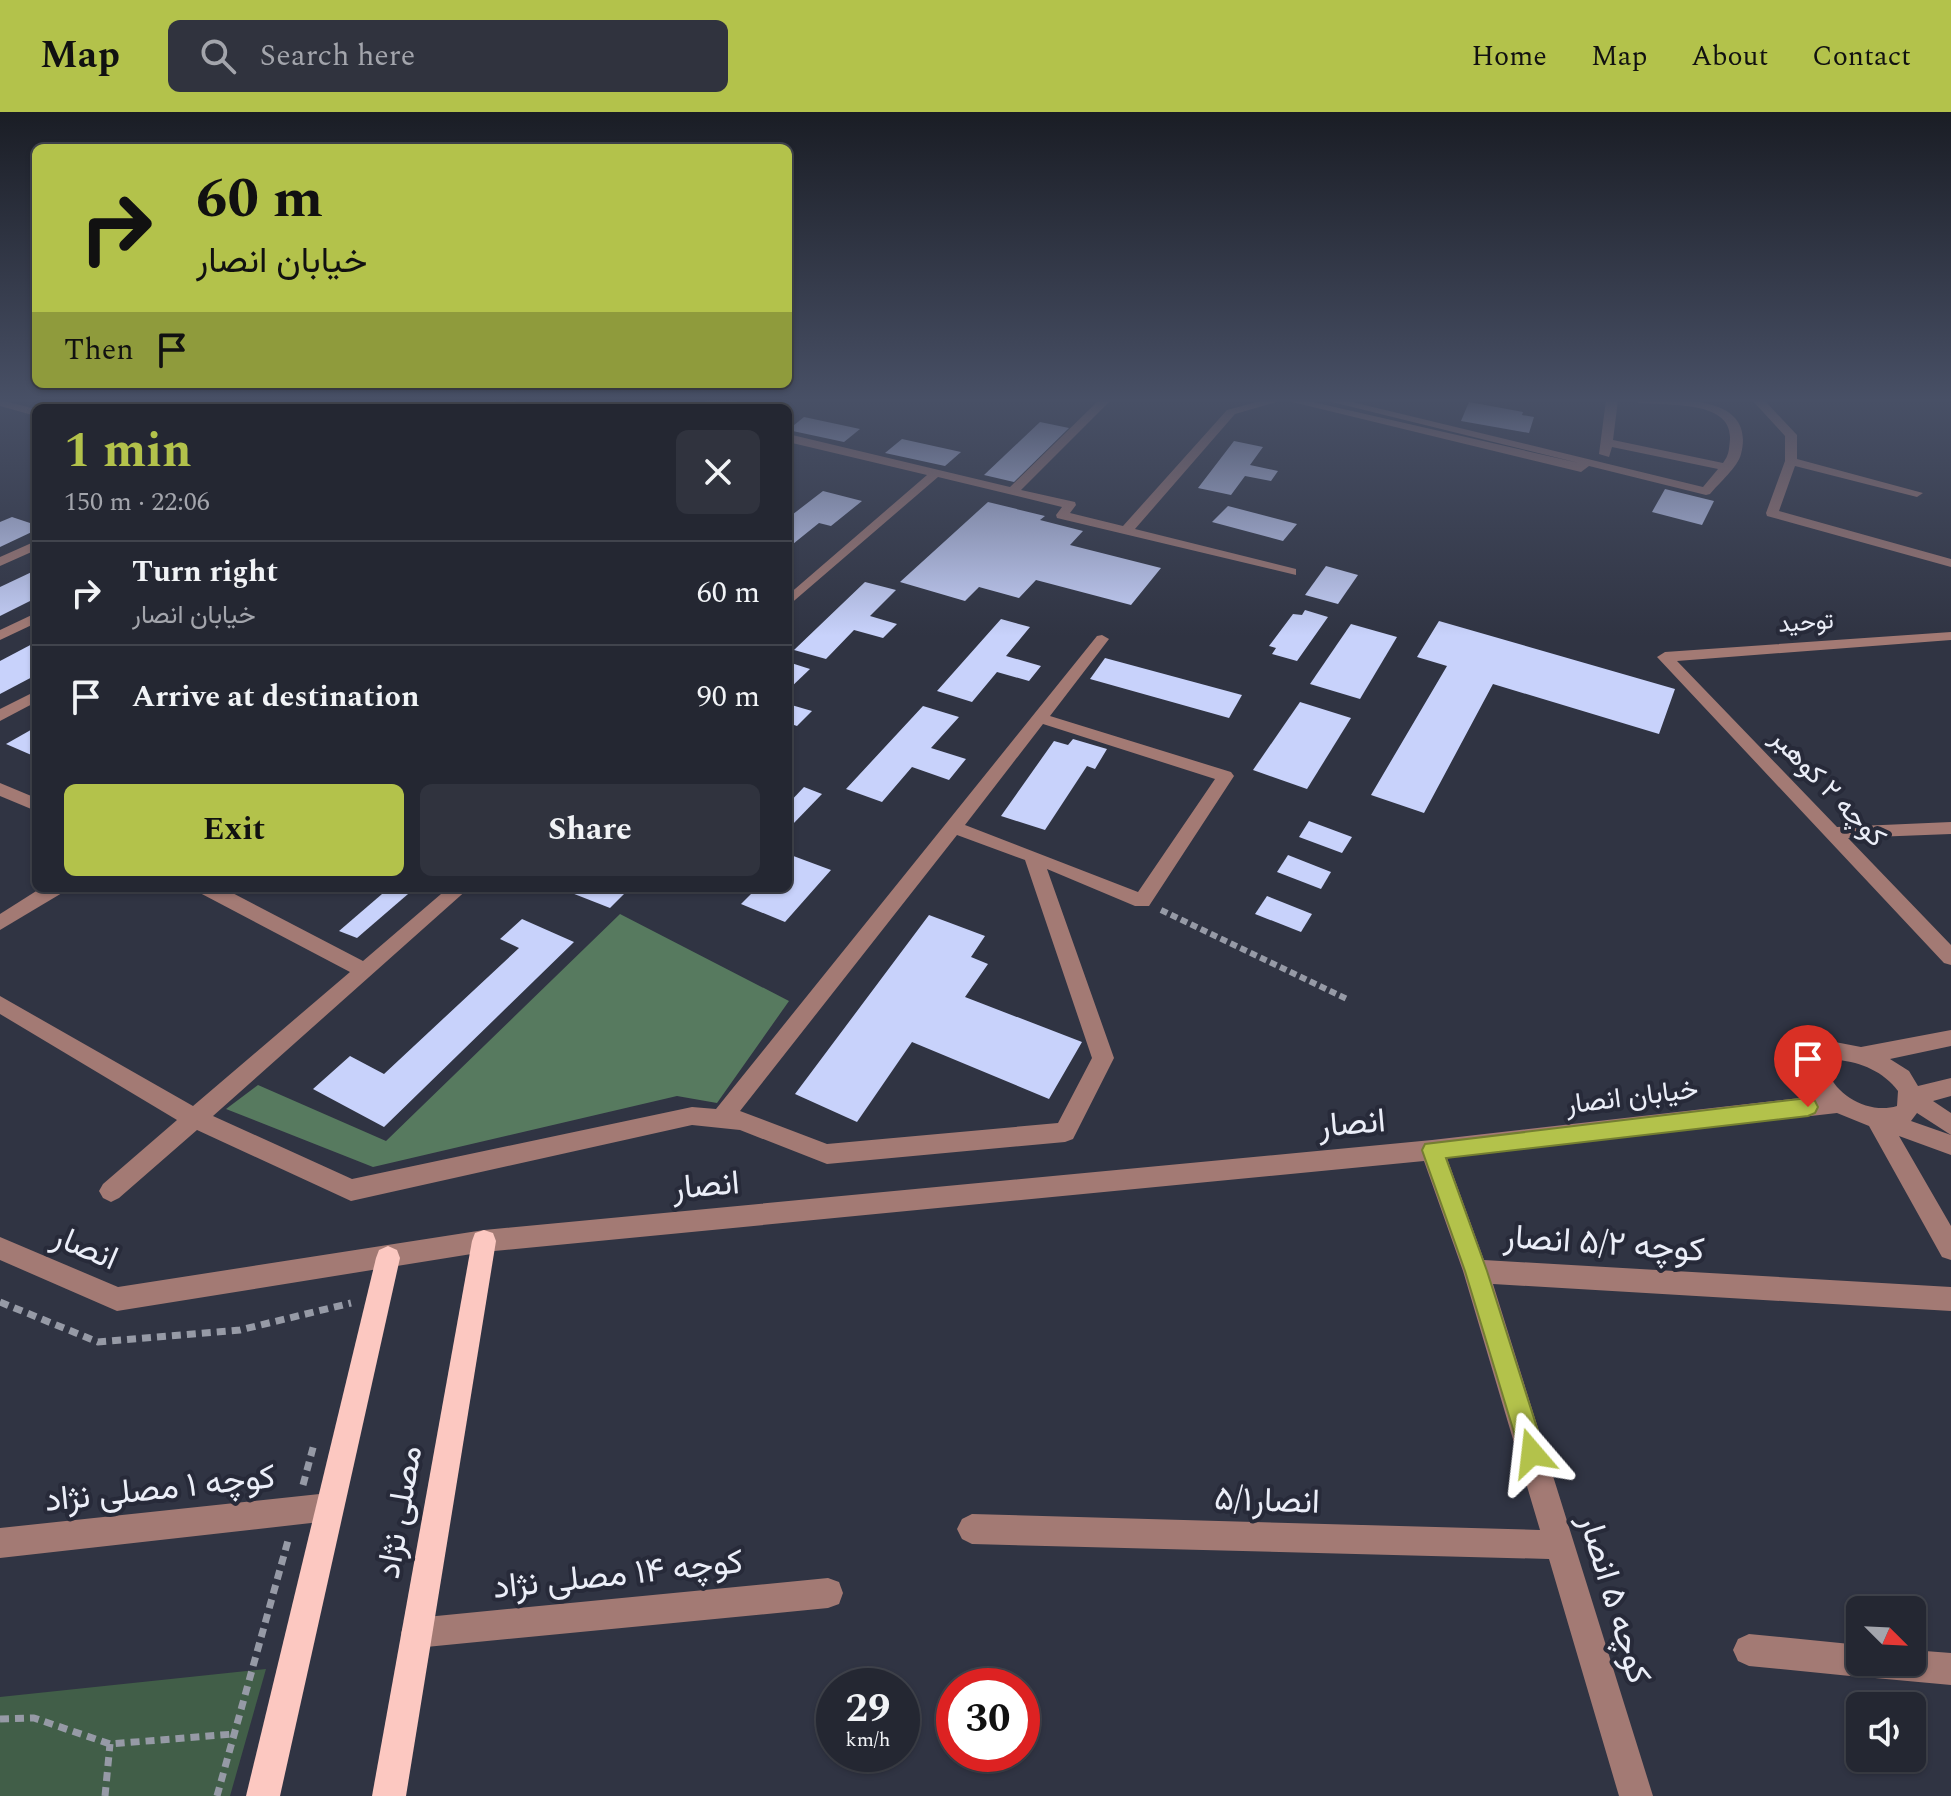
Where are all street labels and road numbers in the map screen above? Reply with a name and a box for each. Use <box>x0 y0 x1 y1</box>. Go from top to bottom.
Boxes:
street label: توحید <box>1777 603 1835 643</box>
street label: کوچه ۲ کوهبر <box>1759 718 1896 857</box>
street label: خیابان انصار <box>1562 1068 1701 1127</box>
street label: انصار <box>1315 1095 1388 1153</box>
street label: انصار <box>669 1157 742 1215</box>
street label: انصار <box>43 1211 126 1285</box>
street label: کوچه ۵/۲ انصار <box>1501 1211 1706 1277</box>
street label: مصلی نژاد <box>363 1441 437 1583</box>
street label: کوچه ۱ مصلی نژاد <box>42 1451 278 1527</box>
street label: انصار۵/۱ <box>1213 1473 1321 1529</box>
street label: کوچه ۵ انصار <box>1563 1507 1664 1690</box>
street label: کوچه ۱۴ مصلی نژاد <box>490 1536 746 1614</box>

